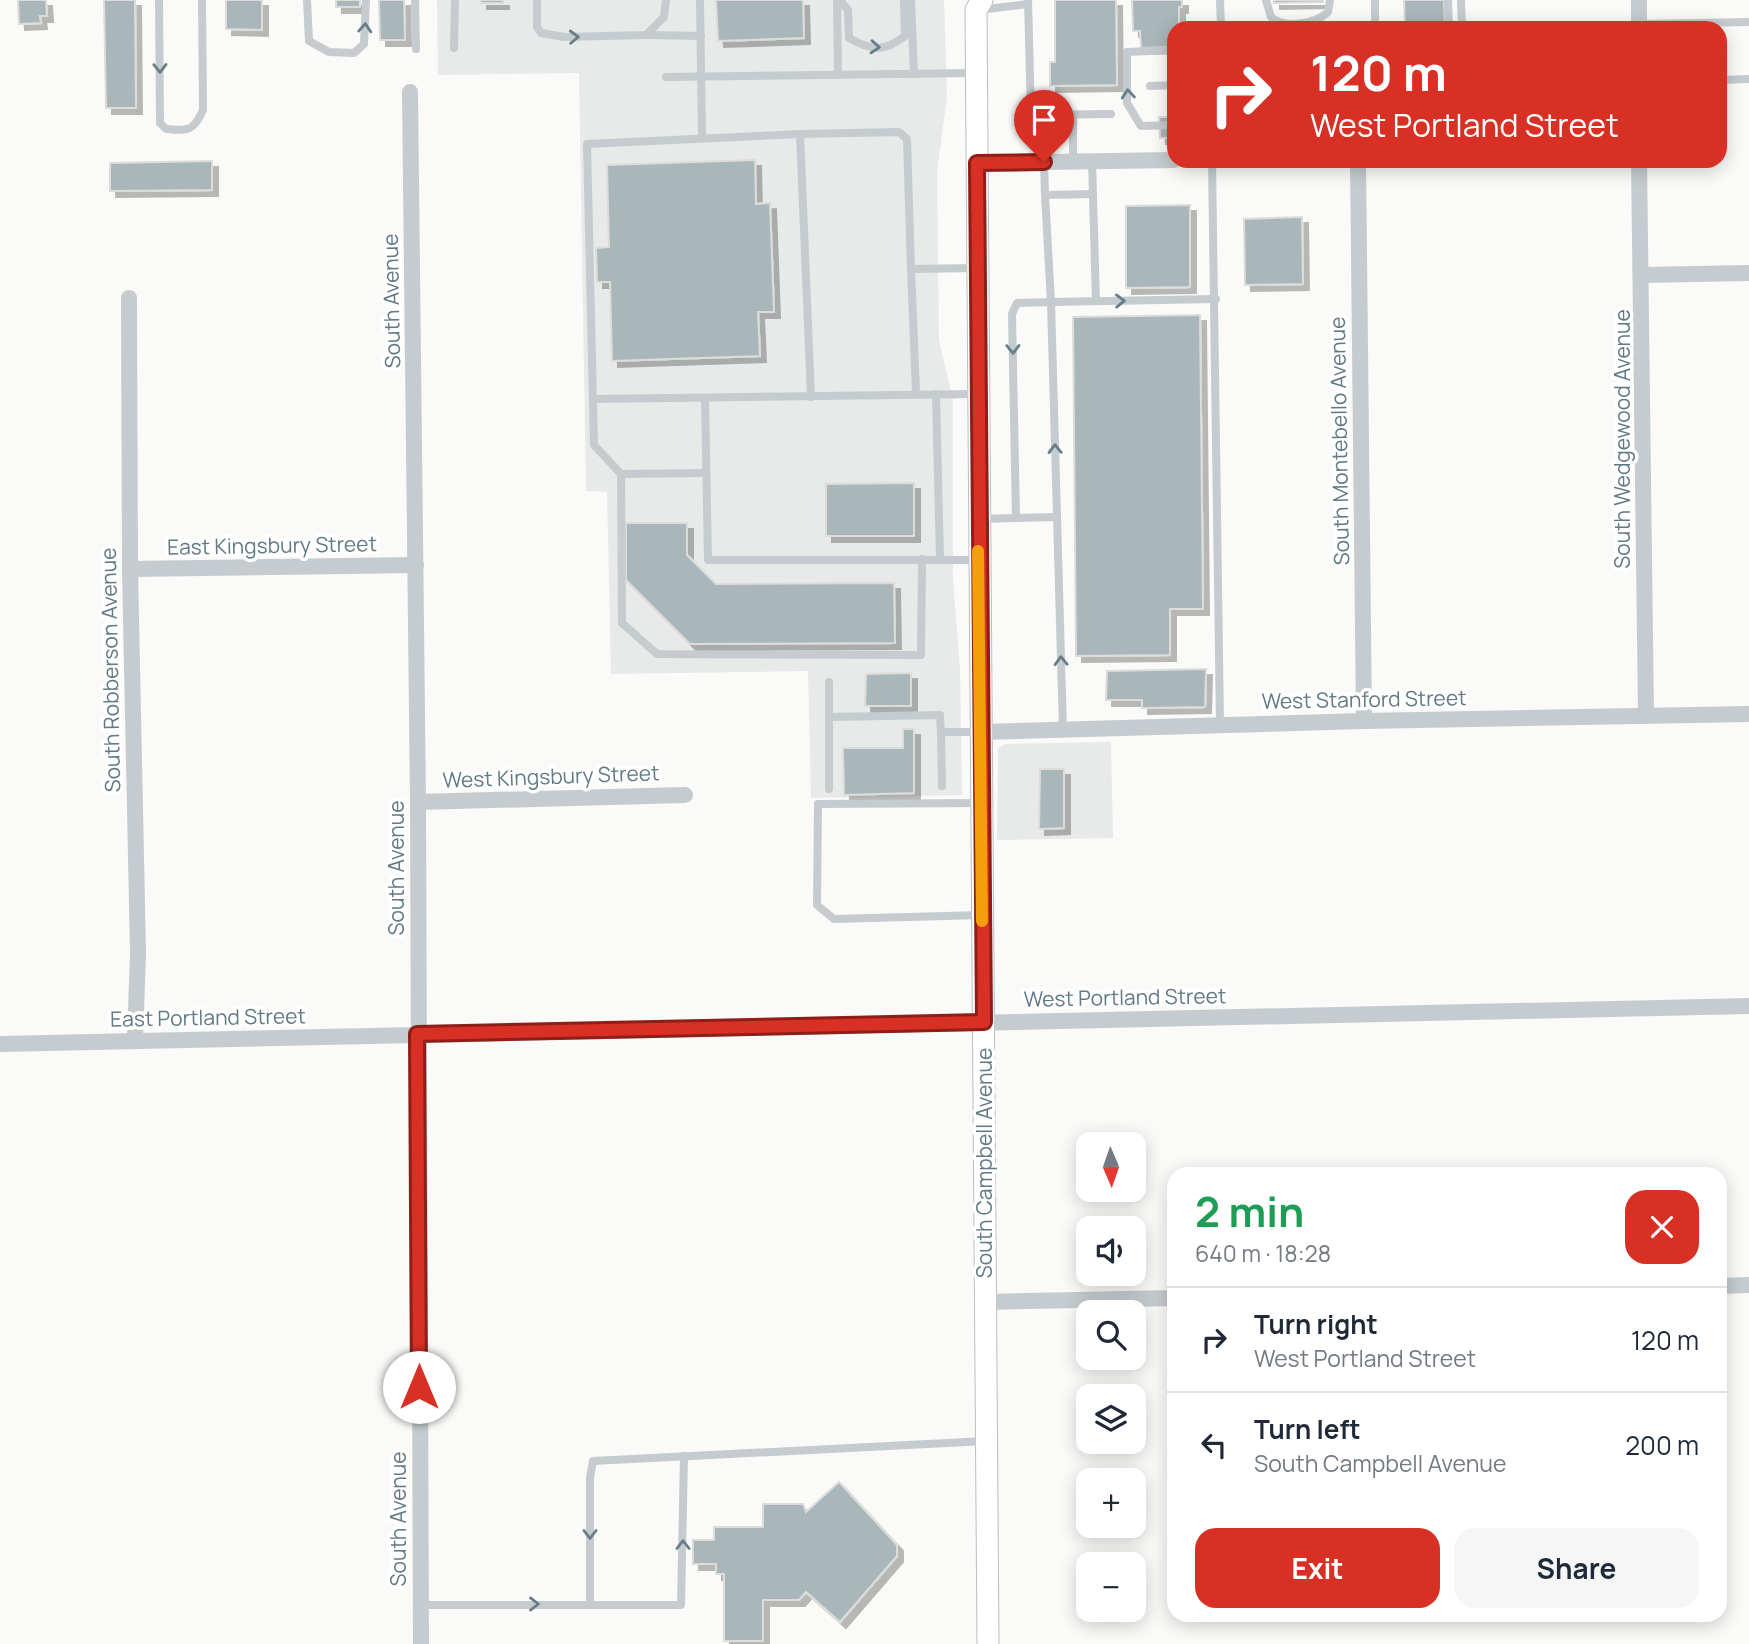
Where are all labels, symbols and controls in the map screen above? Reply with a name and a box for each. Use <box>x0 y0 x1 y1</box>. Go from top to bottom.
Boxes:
one-way arrow <box>357 23 372 34</box>
one-way arrow <box>569 29 580 45</box>
one-way arrow <box>870 39 881 54</box>
text: 120 m <box>1310 39 1447 106</box>
icon: right <box>1195 49 1286 140</box>
one-way arrow <box>152 63 168 74</box>
one-way arrow <box>1121 88 1136 99</box>
pin <box>1014 90 1074 162</box>
icon: arrive <box>1025 101 1063 139</box>
text: West Portland Street <box>1310 103 1619 147</box>
street label: South Avenue <box>376 233 406 369</box>
one-way arrow <box>1115 293 1125 309</box>
street label: South Wedgewood Avenue <box>1608 309 1636 569</box>
street label: South Montebello Avenue <box>1323 316 1355 566</box>
one-way arrow <box>1005 344 1021 355</box>
one-way arrow <box>1048 443 1063 454</box>
street label: East Kingsbury Street <box>167 529 377 561</box>
street label: South Robberson Avenue <box>94 547 126 793</box>
one-way arrow <box>1054 656 1069 667</box>
street label: West Stanford Street <box>1261 683 1467 715</box>
street label: West Kingsbury Street <box>442 758 660 794</box>
street label: South Avenue <box>382 801 410 935</box>
street label: West Portland Street <box>1023 981 1227 1013</box>
street label: East Portland Street <box>110 1001 306 1033</box>
street label: South Campbell Avenue <box>970 1048 998 1278</box>
north arrow <box>1076 1132 1146 1202</box>
map controls <box>1076 1132 1146 1622</box>
text: 2 min <box>1195 1182 1304 1240</box>
button: close <box>1625 1190 1699 1264</box>
button: sound <box>1076 1216 1146 1286</box>
text: 640 m · 18:28 <box>1195 1237 1331 1269</box>
button: search <box>1076 1300 1146 1370</box>
text: Turn right <box>1254 1306 1378 1342</box>
icon: right <box>1195 1321 1233 1359</box>
text: 120 m <box>1631 1322 1699 1358</box>
text: West Portland Street <box>1254 1342 1476 1374</box>
position arrow <box>382 1350 456 1424</box>
button: layers <box>1076 1384 1146 1454</box>
text: Turn left <box>1254 1411 1361 1447</box>
icon: left <box>1195 1426 1233 1464</box>
text: 200 m <box>1625 1427 1699 1463</box>
text: South Campbell Avenue <box>1254 1447 1506 1479</box>
street label: South Avenue <box>384 1452 412 1586</box>
button: + <box>1076 1468 1146 1538</box>
button: Exit <box>1195 1528 1440 1608</box>
button: Share <box>1454 1528 1699 1608</box>
one-way arrow <box>582 1529 598 1540</box>
one-way arrow <box>675 1540 691 1550</box>
button: − <box>1076 1552 1146 1622</box>
one-way arrow <box>529 1596 540 1612</box>

